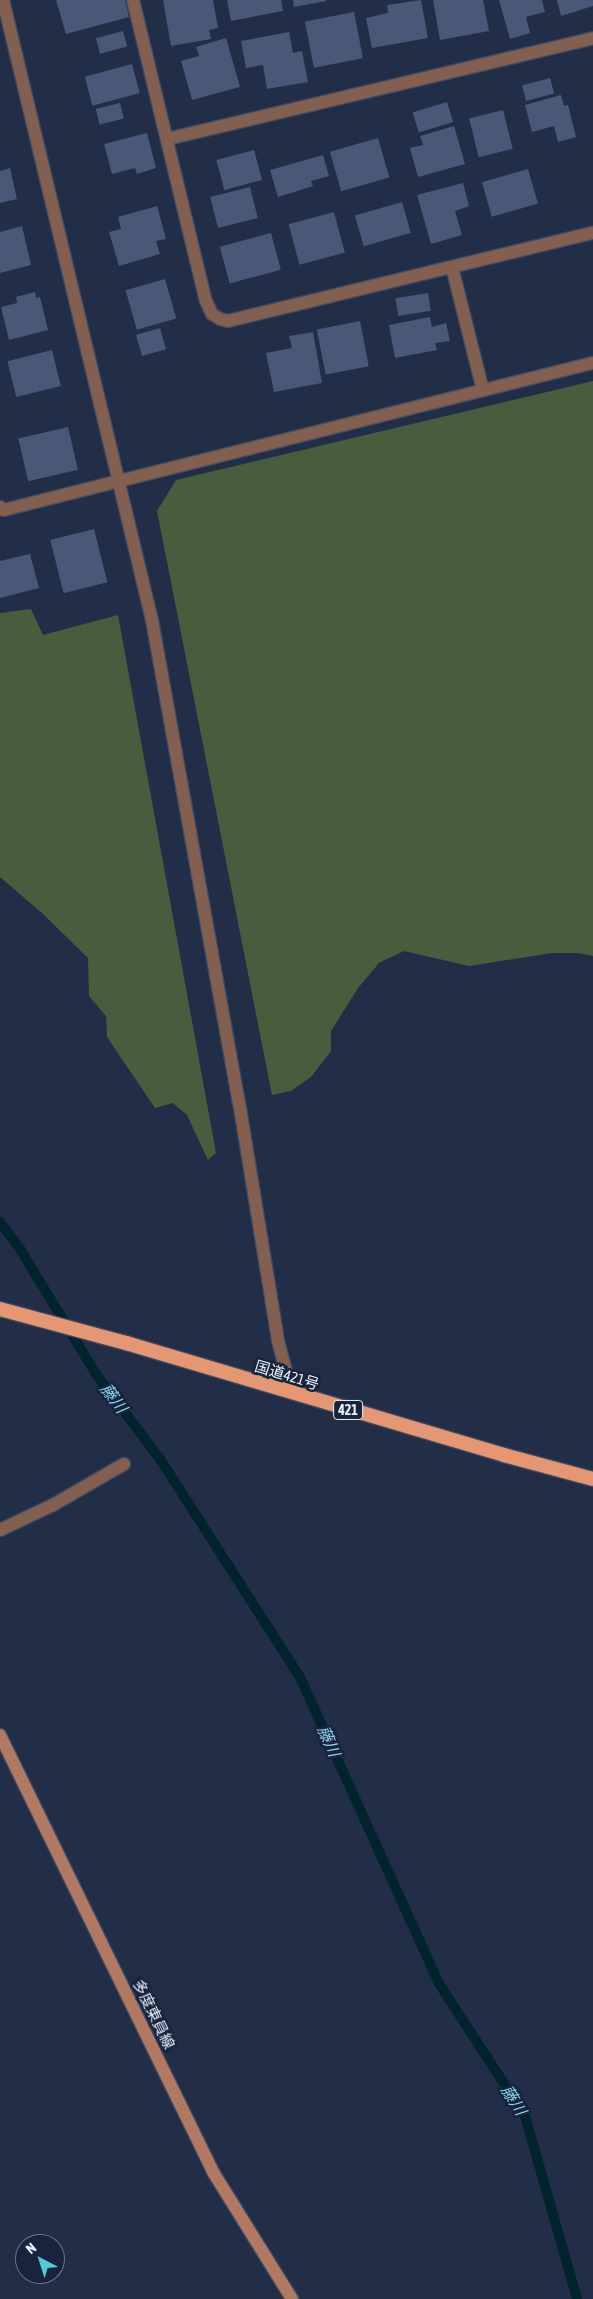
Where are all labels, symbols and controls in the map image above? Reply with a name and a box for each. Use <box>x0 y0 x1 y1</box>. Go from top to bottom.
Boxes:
street label: 国道421号 <box>253 1357 321 1393</box>
water label: 藤川 <box>97 1379 131 1417</box>
road number: 421 <box>333 1398 363 1422</box>
water label: 藤川 <box>314 1722 344 1760</box>
street label: 多度東員線 <box>129 1976 179 2052</box>
water label: 藤川 <box>497 2081 531 2119</box>
north arrow <box>15 2234 65 2284</box>
text: N <box>23 2239 39 2257</box>

